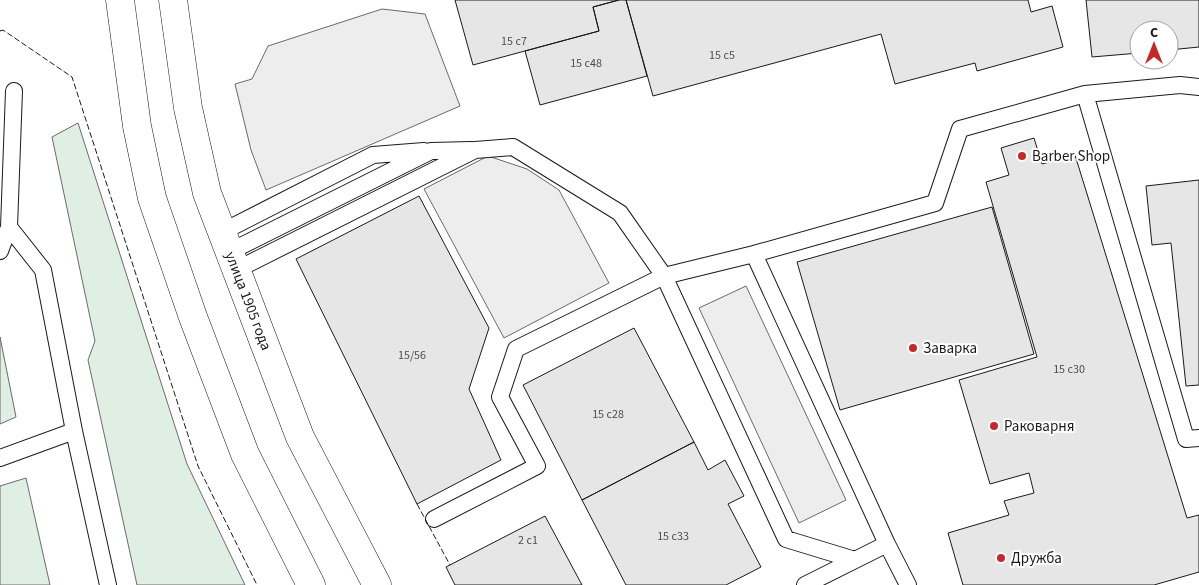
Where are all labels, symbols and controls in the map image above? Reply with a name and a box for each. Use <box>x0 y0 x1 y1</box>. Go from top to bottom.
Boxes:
north arrow <box>1129 20 1179 70</box>
text: С <box>1150 23 1158 43</box>
house number: 15 с7 <box>501 33 527 50</box>
house number: 15 с5 <box>709 47 735 64</box>
house number: 15 с48 <box>570 55 602 72</box>
place label: Barber Shop <box>1032 146 1110 167</box>
marker: Barber Shop <box>1016 150 1028 162</box>
street label: улица 1905 года <box>219 249 277 353</box>
place label: Заварка <box>923 338 977 359</box>
marker: Заварка <box>907 342 919 354</box>
house number: 15/56 <box>398 347 426 364</box>
house number: 15 с30 <box>1053 361 1085 378</box>
house number: 15 с28 <box>592 406 624 423</box>
place label: Раковарня <box>1004 416 1074 437</box>
marker: Раковарня <box>988 420 1000 432</box>
house number: 15 с33 <box>657 528 689 545</box>
house number: 2 с1 <box>518 532 538 549</box>
place label: Дружба <box>1011 548 1062 569</box>
marker: Дружба <box>995 552 1007 564</box>

